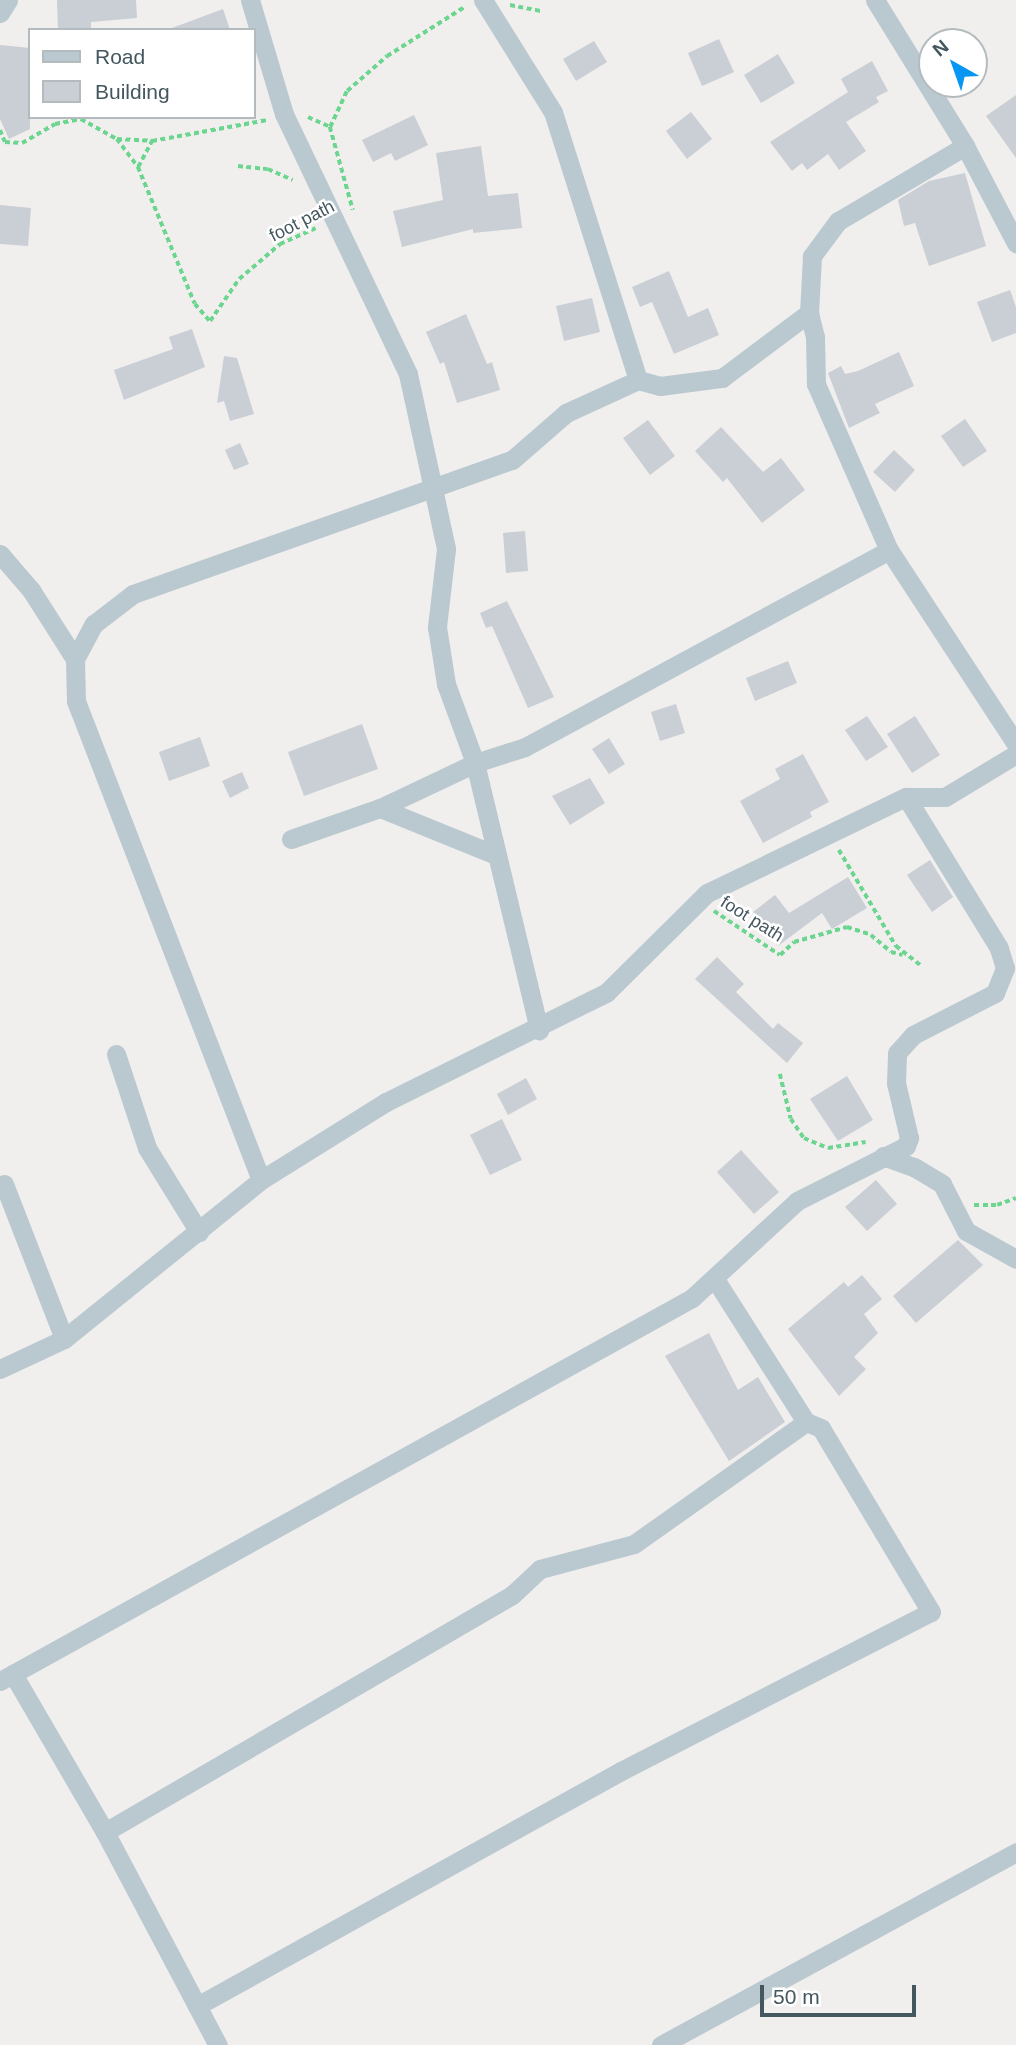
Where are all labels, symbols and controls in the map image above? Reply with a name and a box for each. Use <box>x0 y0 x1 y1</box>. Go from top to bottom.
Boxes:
legend <box>28 28 256 119</box>
north arrow <box>918 28 988 98</box>
text: N <box>928 36 952 61</box>
text: Road <box>95 45 145 68</box>
text: Building <box>95 80 170 103</box>
street label: foot path <box>266 195 338 247</box>
street label: foot path <box>717 891 787 947</box>
scale bar <box>764 1972 920 2016</box>
text: 50 m <box>773 1985 820 2008</box>

